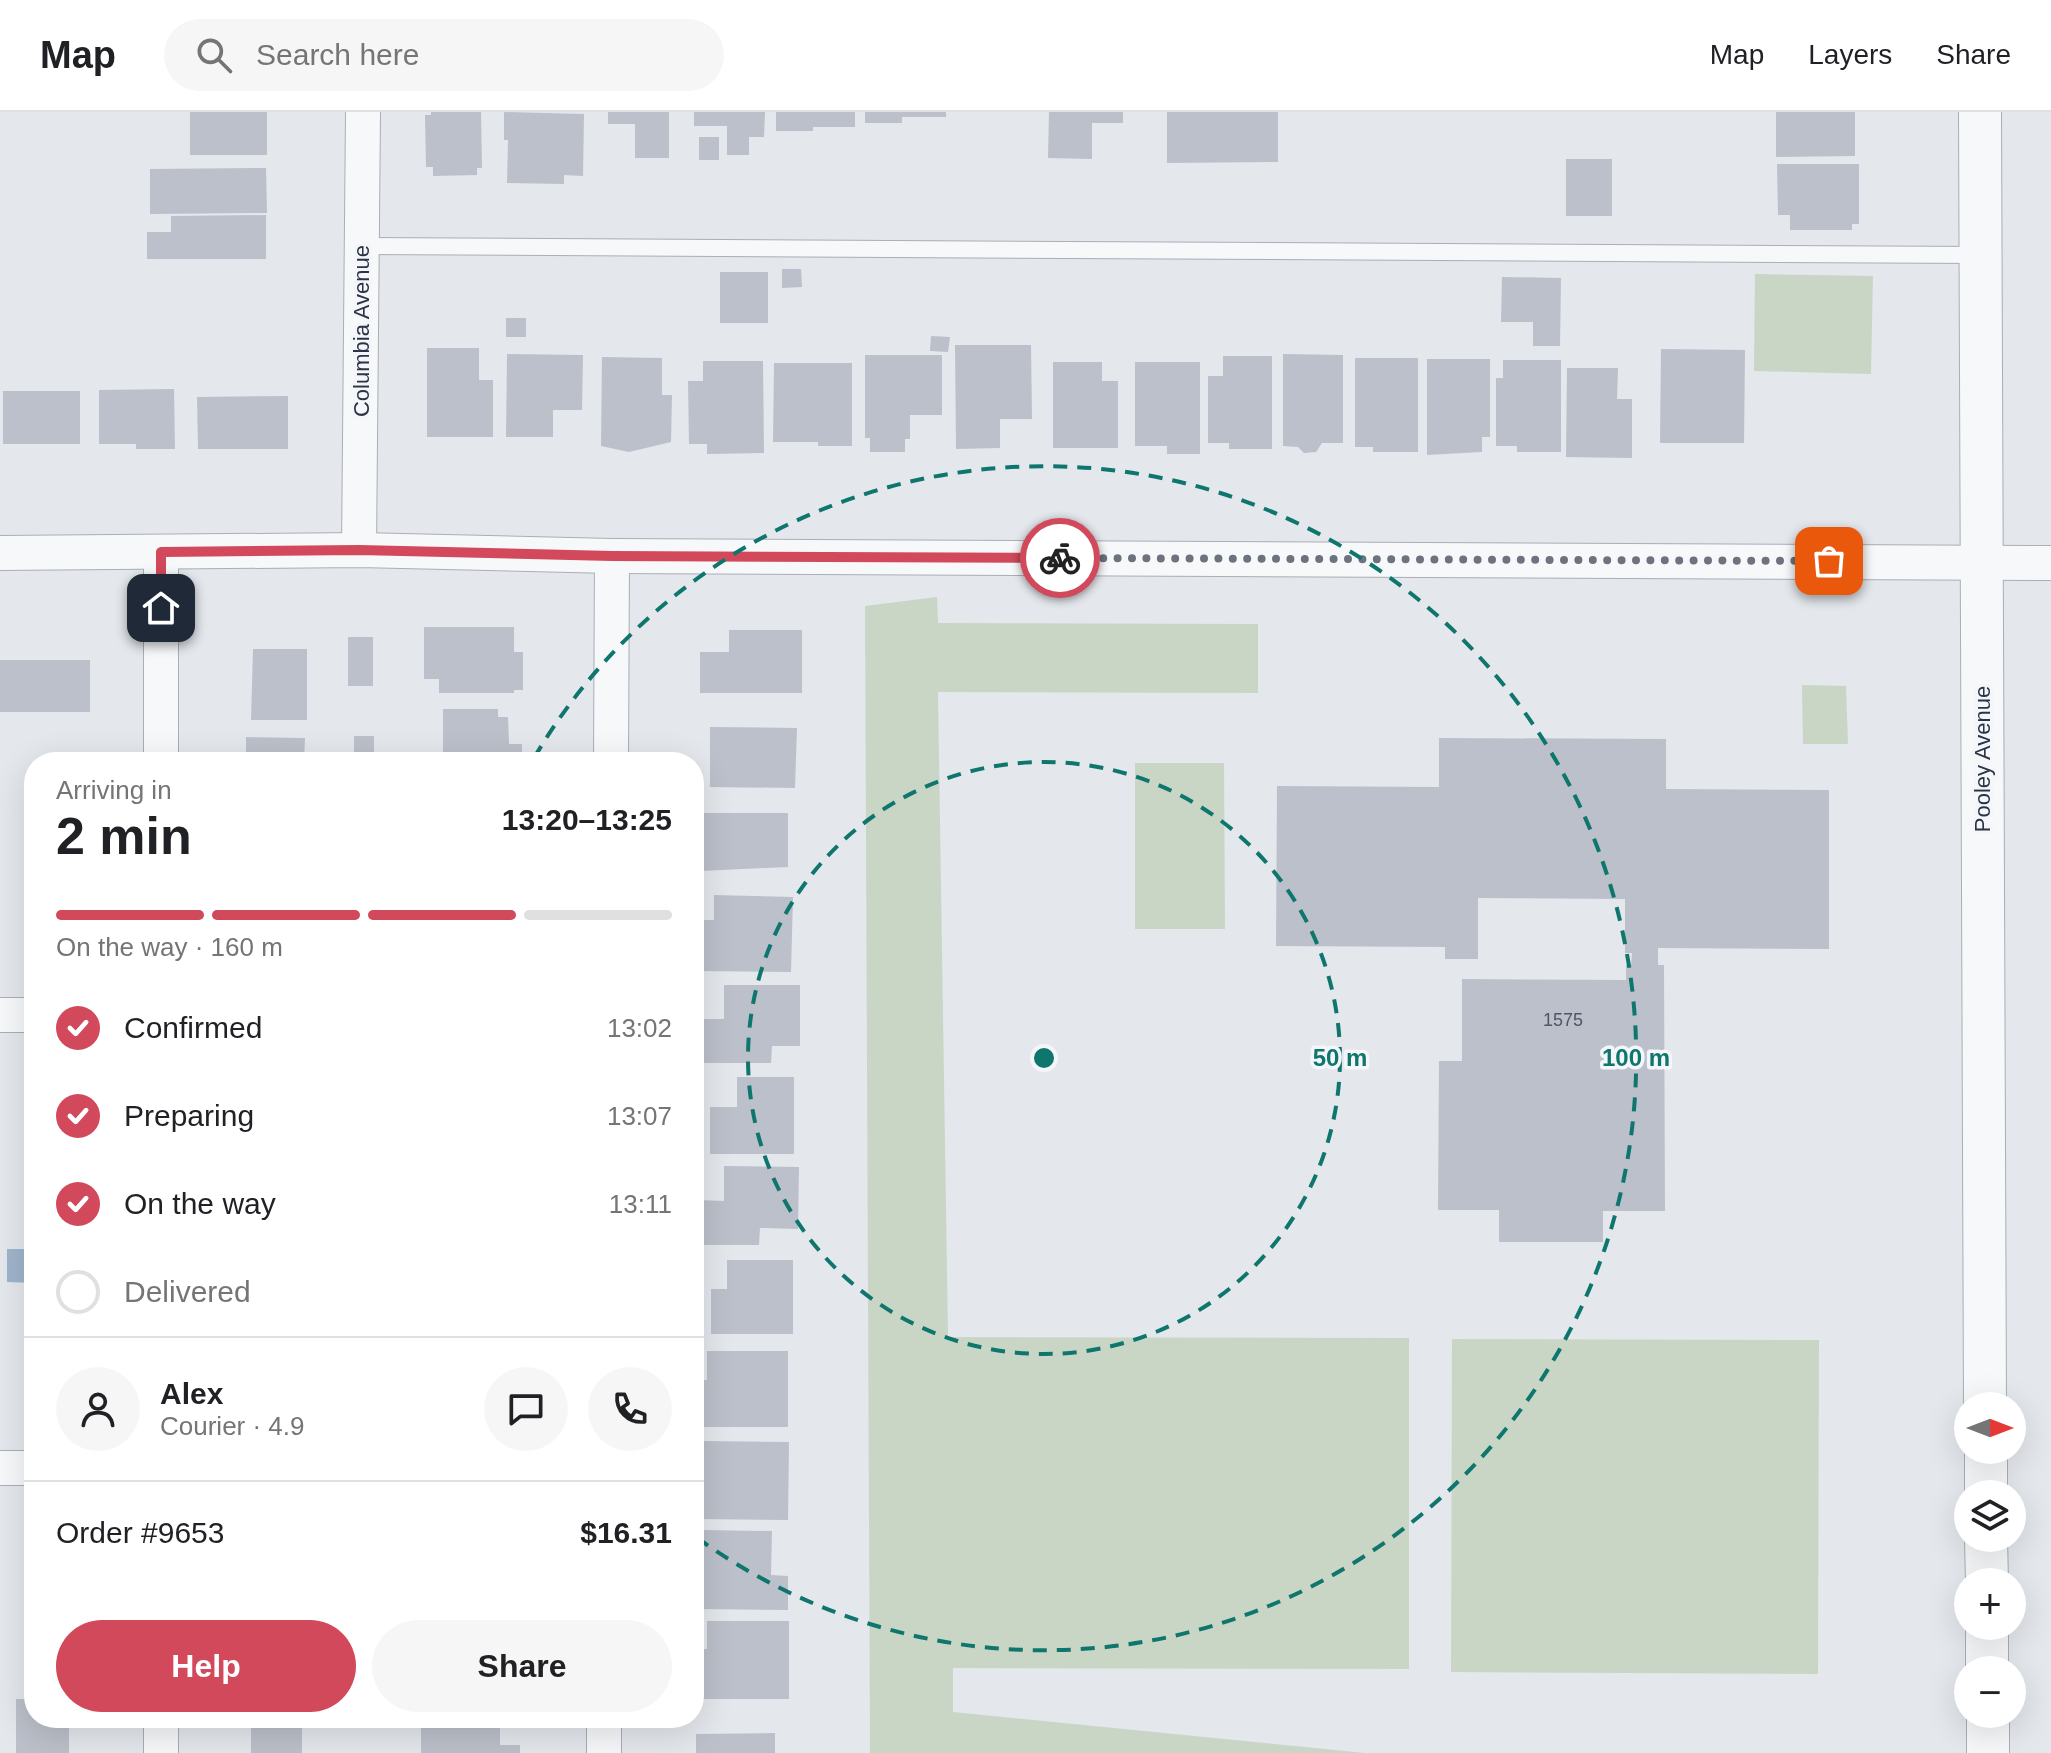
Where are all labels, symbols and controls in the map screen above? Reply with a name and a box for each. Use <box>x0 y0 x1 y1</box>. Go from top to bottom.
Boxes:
search box <box>164 19 724 91</box>
icon: search <box>192 33 236 77</box>
text: Map <box>40 34 116 76</box>
text: Search here <box>256 38 419 71</box>
text: Map <box>1710 39 1764 70</box>
text: Layers <box>1808 39 1892 70</box>
text: Share <box>1936 39 2011 70</box>
street label: Columbia Avenue <box>349 245 374 417</box>
courier <box>1020 518 1100 598</box>
pin <box>1795 527 1863 595</box>
icon: bike <box>1038 536 1082 580</box>
icon: bag <box>1807 539 1851 583</box>
pin <box>127 574 195 642</box>
icon: home <box>139 586 183 630</box>
street label: Pooley Avenue <box>1970 686 1995 832</box>
text: Arriving in <box>56 775 172 805</box>
text: 13:20–13:25 <box>502 803 672 836</box>
text: 2 min <box>56 807 192 865</box>
text: On the way · 160 m <box>56 932 283 962</box>
icon: check <box>56 1006 100 1050</box>
house number: 1575 <box>1543 1010 1583 1030</box>
text: Confirmed <box>124 1011 262 1044</box>
text: 13:02 <box>607 1013 672 1043</box>
centre of rings <box>1030 1044 1058 1072</box>
text: 50 m <box>1313 1044 1367 1071</box>
text: 100 m <box>1602 1044 1670 1071</box>
icon: check <box>56 1094 100 1138</box>
text: Preparing <box>124 1099 254 1132</box>
text: 13:07 <box>607 1101 672 1131</box>
icon: check <box>56 1182 100 1226</box>
text: On the way <box>124 1187 276 1220</box>
text: 13:11 <box>609 1189 672 1219</box>
text: Delivered <box>124 1275 251 1308</box>
button: person <box>56 1367 140 1451</box>
button: chat <box>484 1367 568 1451</box>
button: phone <box>588 1367 672 1451</box>
text: Alex <box>160 1377 223 1410</box>
north arrow <box>1954 1392 2026 1464</box>
map controls <box>1954 1392 2026 1728</box>
text: Courier · 4.9 <box>160 1411 305 1441</box>
button: layers <box>1954 1480 2026 1552</box>
text: Order #9653 <box>56 1516 224 1549</box>
text: $16.31 <box>580 1516 672 1549</box>
button: + <box>1954 1568 2026 1640</box>
button: Help <box>56 1620 356 1712</box>
button: Share <box>372 1620 672 1712</box>
button: − <box>1954 1656 2026 1728</box>

